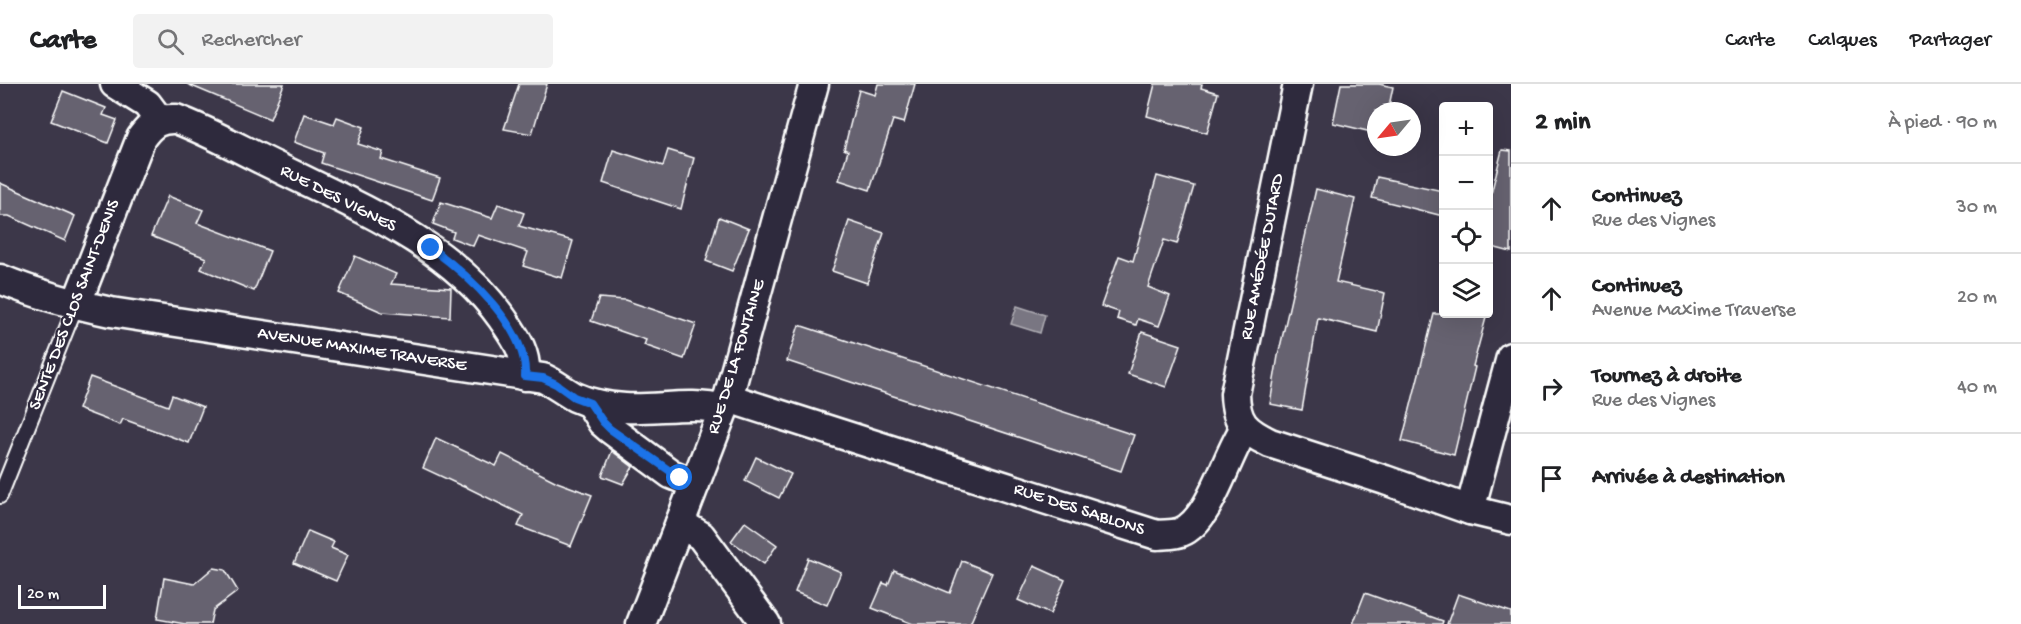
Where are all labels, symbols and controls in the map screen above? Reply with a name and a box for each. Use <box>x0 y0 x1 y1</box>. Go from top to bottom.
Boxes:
search box <box>133 14 553 68</box>
text: Carte <box>30 25 97 58</box>
icon: search <box>154 25 187 58</box>
text: Rechercher <box>202 28 301 54</box>
text: Carte <box>1725 29 1775 54</box>
text: Calques <box>1808 29 1877 54</box>
text: Partager <box>1910 29 1991 54</box>
north arrow <box>1367 102 1421 156</box>
map controls <box>1439 102 1493 318</box>
button: + <box>1439 102 1493 156</box>
text: 2 min <box>1535 108 1590 139</box>
text: À pied · 90 m <box>1888 112 1997 135</box>
button: − <box>1439 156 1493 210</box>
street label: RUE DES VIGNES <box>276 161 400 238</box>
street label: RUE AMÉDÉE DUTARD <box>1237 172 1289 342</box>
text: Continuez <box>1592 184 1681 210</box>
icon: ahead <box>1535 192 1568 225</box>
street label: SENTE DES CLOS SAINT-DENIS <box>25 196 125 413</box>
text: 30 m <box>1956 197 1997 220</box>
button: locate <box>1439 210 1493 264</box>
text: Rue des Vignes <box>1592 210 1715 233</box>
route end <box>417 234 443 260</box>
button: layers <box>1439 264 1493 318</box>
text: Continuez <box>1592 274 1681 300</box>
street label: RUE DE LA FONTAINE <box>703 276 771 437</box>
icon: ahead <box>1535 282 1568 315</box>
text: 20 m <box>1957 287 1997 310</box>
text: Avenue Maxime Traverse <box>1592 300 1796 323</box>
street label: AVENUE MAXIME TRAVERSE <box>256 323 469 377</box>
text: Tournez à droite <box>1592 364 1741 390</box>
icon: right <box>1535 372 1568 405</box>
text: 40 m <box>1957 377 1997 400</box>
text: Rue des Vignes <box>1592 390 1715 413</box>
icon: arrive <box>1535 462 1568 495</box>
route start <box>666 464 692 490</box>
text: Arrivée à destination <box>1592 465 1785 491</box>
street label: RUE DES SABLONS <box>1011 479 1148 541</box>
scale bar <box>18 582 106 610</box>
text: 20 m <box>27 586 59 605</box>

